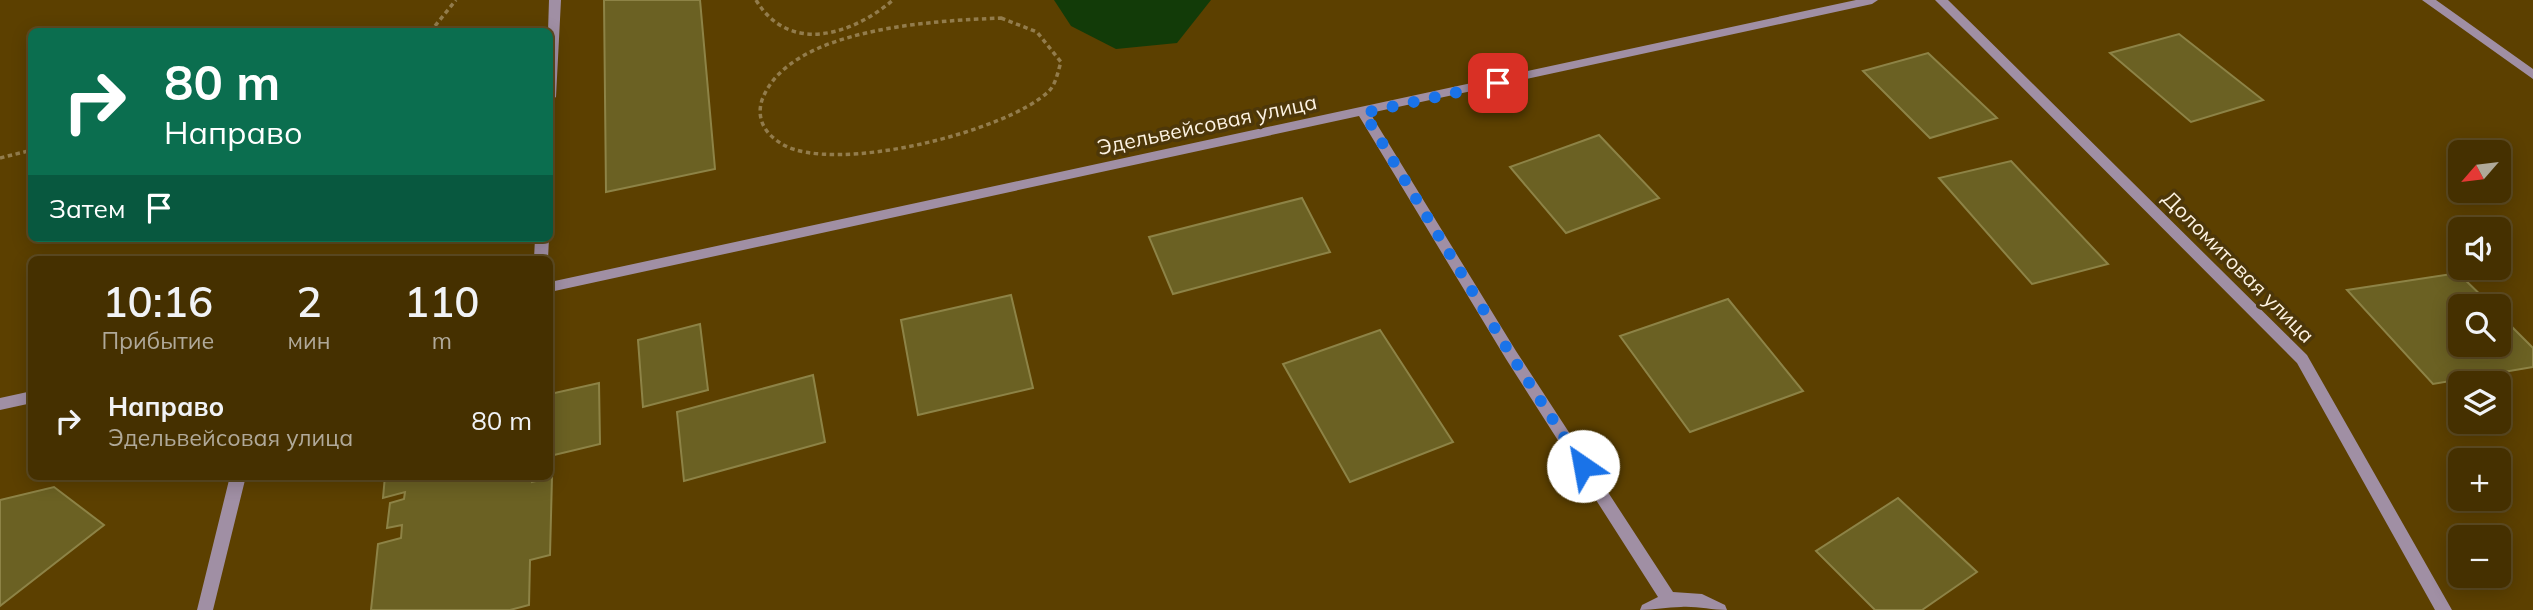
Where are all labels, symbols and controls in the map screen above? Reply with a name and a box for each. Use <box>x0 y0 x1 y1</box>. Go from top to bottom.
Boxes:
text: 80 m <box>164 51 280 112</box>
pin <box>1468 53 1528 113</box>
icon: right <box>49 56 140 147</box>
icon: arrive <box>1479 64 1517 102</box>
street label: Эдельвейсовая улица <box>1095 88 1319 160</box>
text: Направо <box>164 112 303 152</box>
north arrow <box>2448 140 2511 203</box>
map controls <box>2448 140 2511 588</box>
street label: Доломитовая улица <box>2157 185 2320 348</box>
icon: arrive <box>140 189 178 227</box>
text: Затем <box>49 192 126 225</box>
button: sound <box>2448 217 2511 280</box>
text: 10:16 <box>102 275 213 328</box>
text: 2 <box>296 275 322 328</box>
text: 110 <box>404 275 480 328</box>
button: search <box>2448 294 2511 357</box>
text: Прибытие <box>101 326 214 355</box>
text: мин <box>288 326 331 355</box>
text: m <box>432 326 452 355</box>
button: layers <box>2448 371 2511 434</box>
text: Направо <box>108 390 224 423</box>
icon: right <box>49 402 87 440</box>
text: 80 m <box>471 404 532 437</box>
text: Эдельвейсовая улица <box>108 423 353 452</box>
position arrow <box>1546 429 1620 503</box>
button: + <box>2448 448 2511 511</box>
button: − <box>2448 525 2511 588</box>

